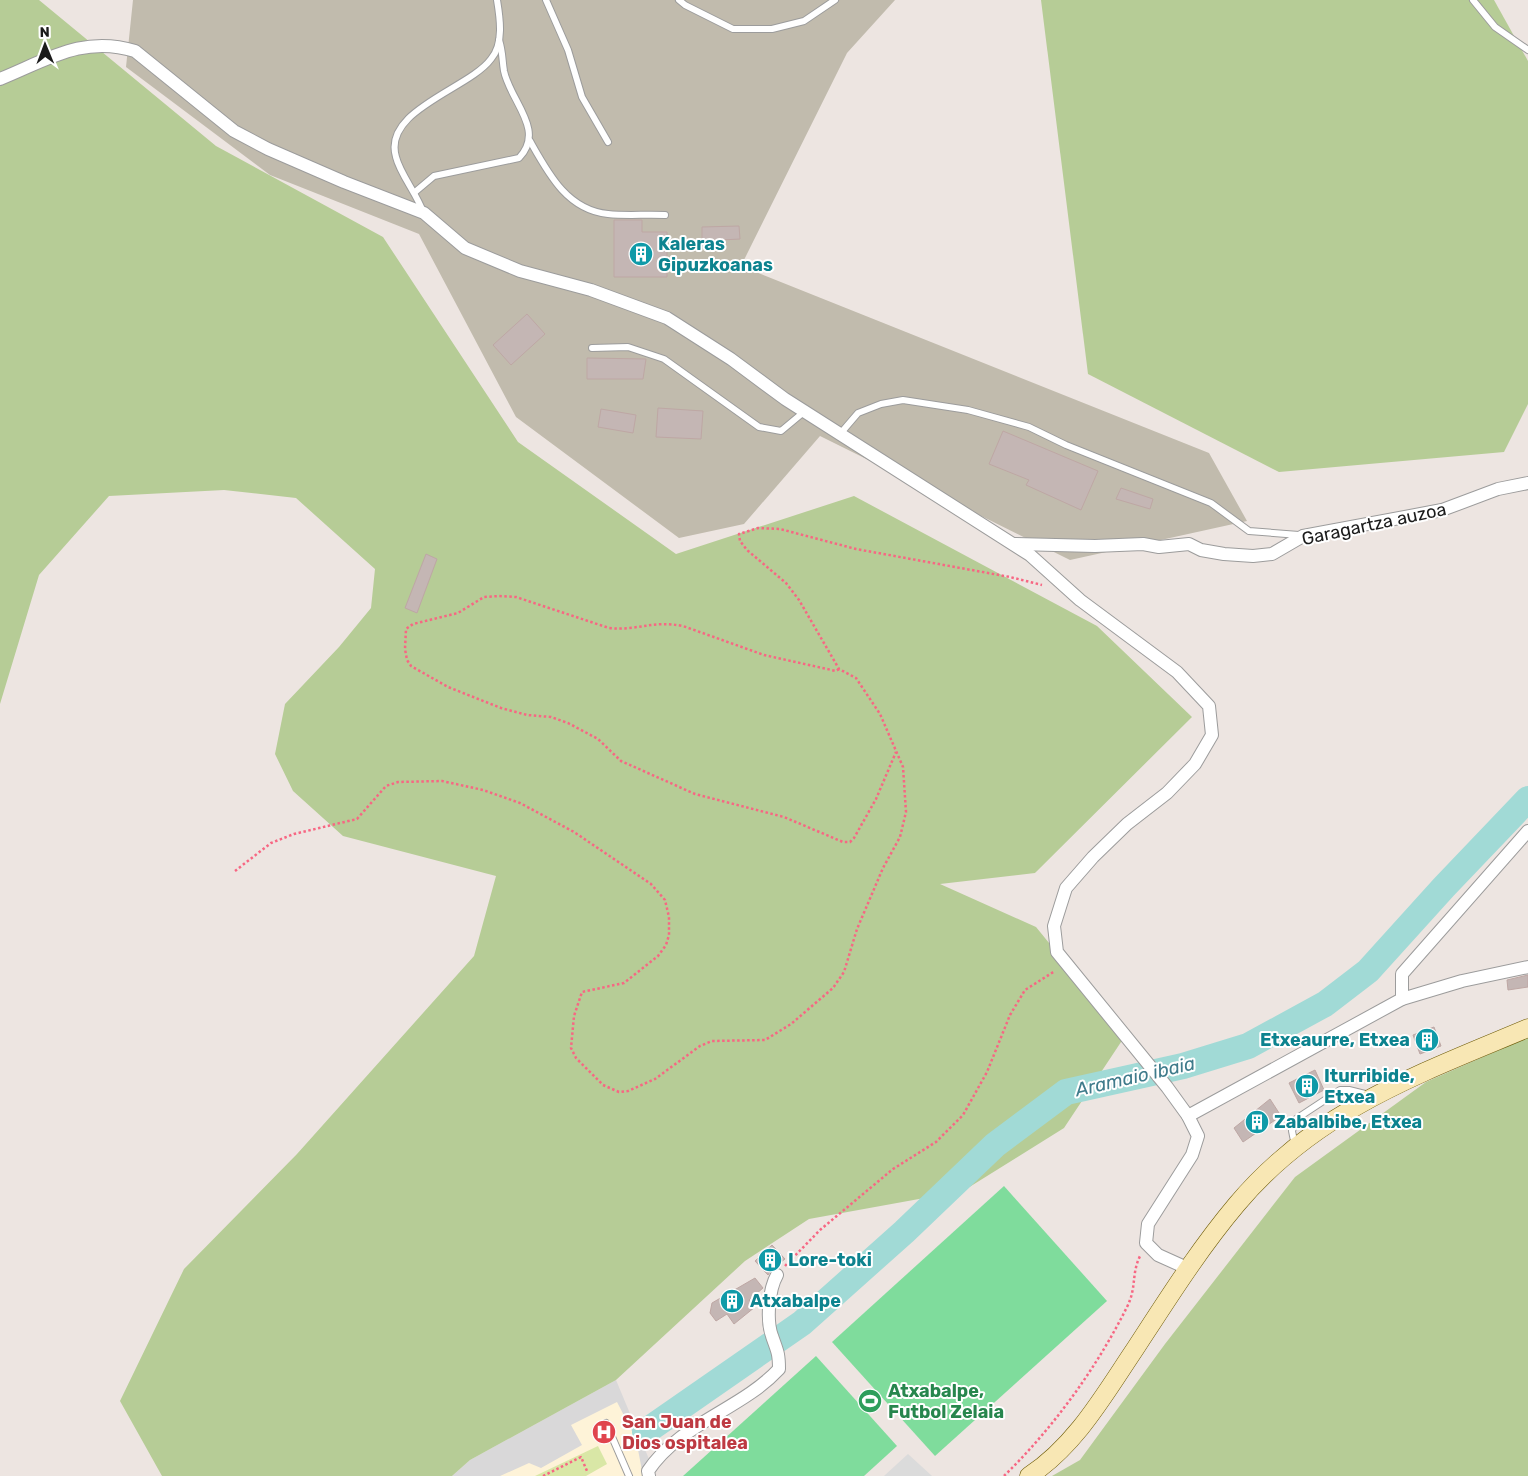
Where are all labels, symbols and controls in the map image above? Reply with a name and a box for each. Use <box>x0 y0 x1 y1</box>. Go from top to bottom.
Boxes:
north arrow <box>20 20 70 70</box>
text: N <box>40 24 50 41</box>
place label: Kaleras Gipuzkoanas <box>658 233 773 276</box>
building icon: Kaleras Gipuzkoanas <box>628 241 654 267</box>
street label: Garagartza auzoa <box>1300 498 1448 550</box>
building icon: Etxeaurre, Etxea <box>1414 1027 1440 1053</box>
place label: Etxeaurre, Etxea <box>1260 1029 1410 1051</box>
water label: Aramaio ibaia <box>1072 1052 1197 1102</box>
place label: Iturribide, Etxea <box>1324 1065 1415 1108</box>
building icon: Iturribide, Etxea <box>1294 1073 1320 1099</box>
building icon: Zabalbibe, Etxea <box>1244 1109 1270 1135</box>
place label: Zabalbibe, Etxea <box>1274 1111 1422 1133</box>
building icon: Lore-toki <box>757 1247 783 1273</box>
place label: Lore-toki <box>788 1249 872 1271</box>
building icon: Atxabalpe <box>719 1288 745 1314</box>
place label: Atxabalpe <box>750 1290 841 1312</box>
place label: Atxabalpe, Futbol Zelaia <box>888 1380 1004 1423</box>
sports icon: Atxabalpe, Futbol Zelaia <box>857 1388 883 1414</box>
place label: San Juan de Dios ospitalea <box>622 1411 748 1454</box>
hospital icon: San Juan de Dios ospitalea <box>591 1419 617 1445</box>

